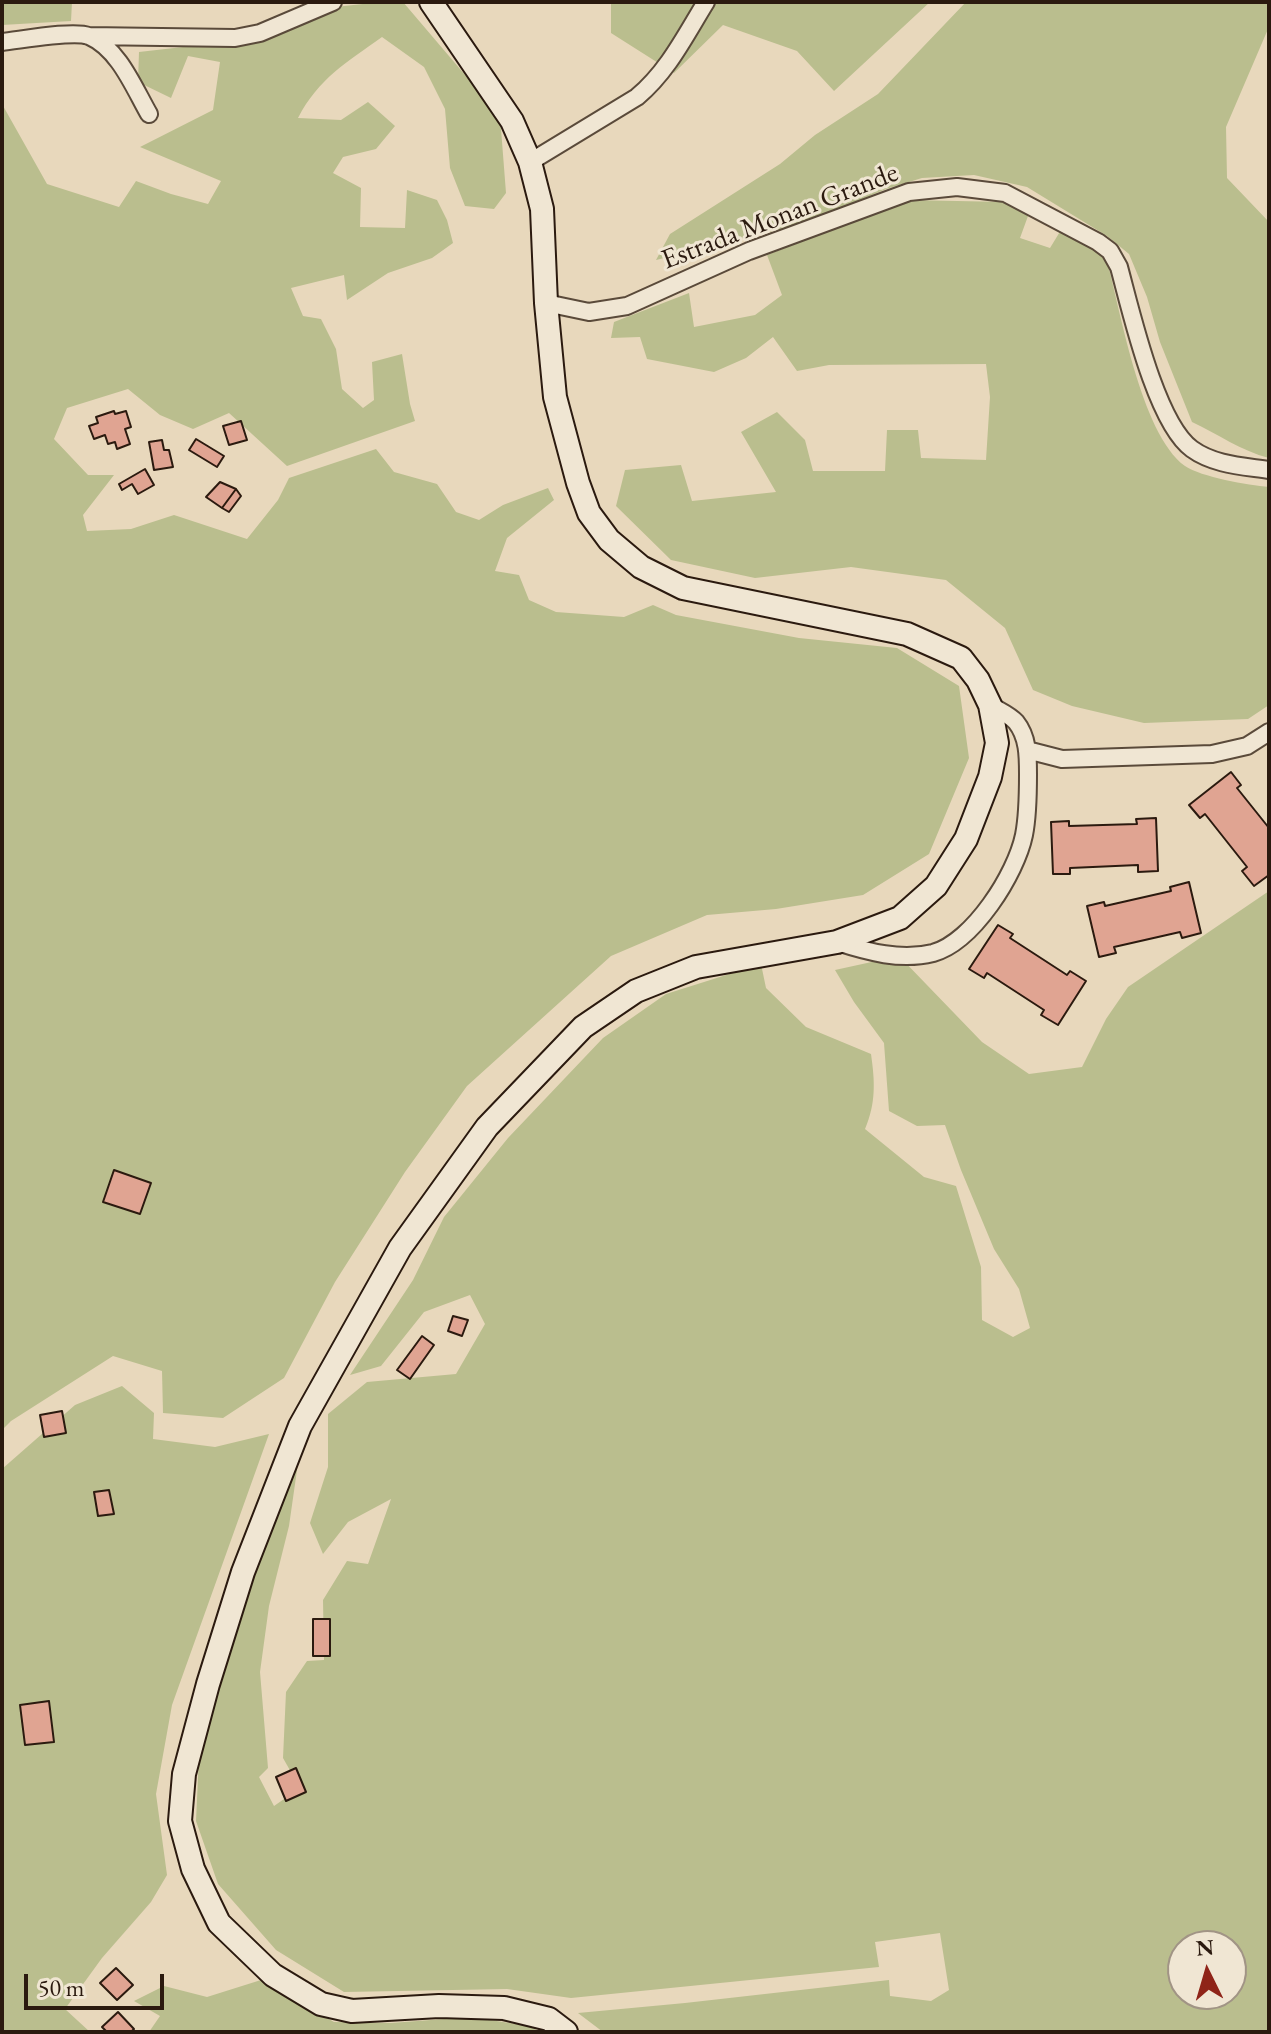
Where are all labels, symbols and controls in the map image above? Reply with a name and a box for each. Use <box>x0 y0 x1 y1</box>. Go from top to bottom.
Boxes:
street label: Estrada Monan Grande <box>657 156 903 278</box>
north arrow <box>1167 1930 1247 2010</box>
text: N <box>1195 1932 1215 1963</box>
scale bar <box>28 1958 168 2008</box>
text: 50 m <box>38 1972 85 2003</box>

